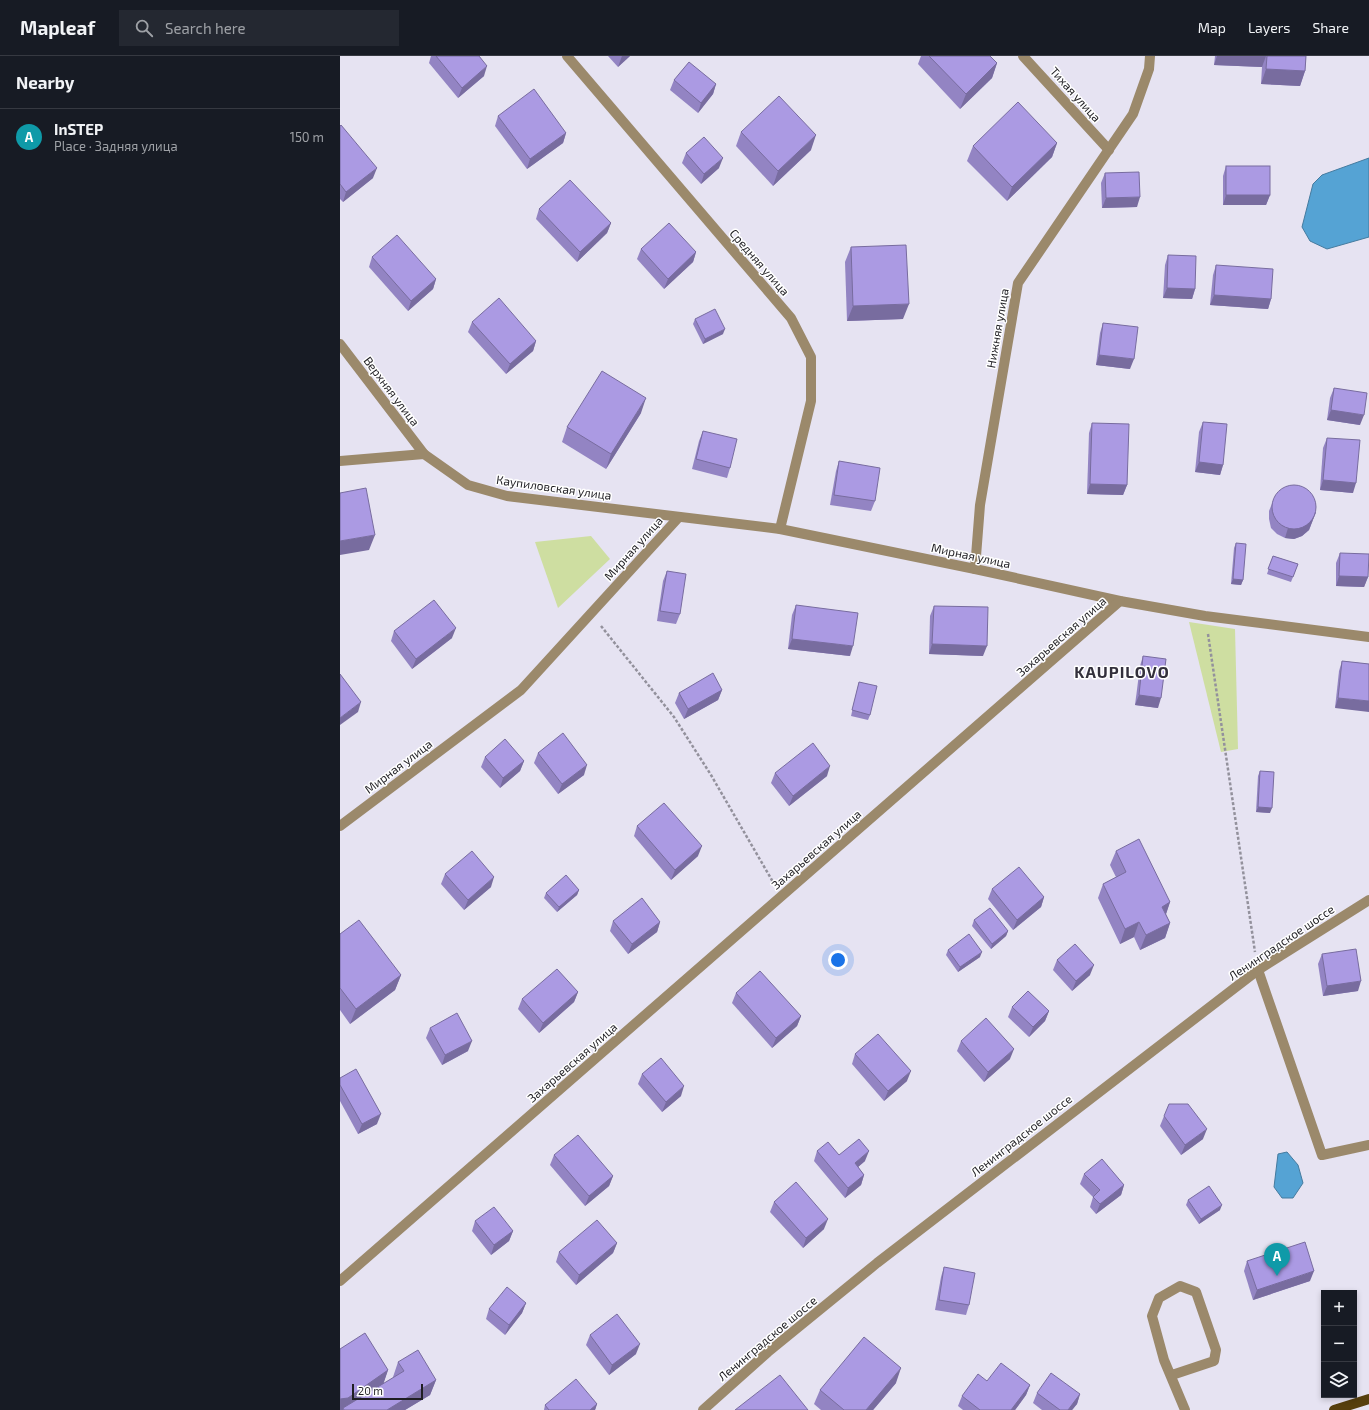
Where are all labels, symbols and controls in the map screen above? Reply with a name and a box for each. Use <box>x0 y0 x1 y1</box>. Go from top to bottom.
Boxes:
search box <box>119 10 399 46</box>
text: Mapleaf <box>20 16 95 39</box>
icon: search <box>133 17 155 39</box>
text: Search here <box>165 19 246 37</box>
text: Map <box>1198 19 1226 36</box>
text: Layers <box>1248 19 1290 36</box>
text: Share <box>1312 19 1349 36</box>
street label: Тихая улица <box>1047 64 1104 125</box>
text: Nearby <box>16 72 74 92</box>
text: InSTEP <box>54 120 103 138</box>
text: A <box>25 129 33 145</box>
text: 150 m <box>290 129 324 145</box>
text: Place · Задняя улица <box>54 138 178 154</box>
street label: Средняя улица <box>727 226 793 299</box>
street label: Нижняя улица <box>983 287 1012 369</box>
street label: Верхняя улица <box>360 353 423 429</box>
street label: Каупиловская улица <box>495 472 612 503</box>
street label: Мирная улица <box>601 513 666 583</box>
street label: Мирная улица <box>930 540 1012 571</box>
street label: Захарьевская улица <box>1013 593 1109 679</box>
district label: KAUPILOVO <box>1074 662 1170 681</box>
street label: Мирная улица <box>361 736 435 797</box>
street label: Захарьевская улица <box>768 806 864 892</box>
street label: Ленинградское шоссе <box>1226 901 1336 983</box>
your location <box>828 950 848 970</box>
street label: Захарьевская улица <box>524 1019 620 1105</box>
street label: Ленинградское шоссе <box>968 1091 1074 1179</box>
pin: A <box>1264 1243 1290 1276</box>
map controls <box>1321 1290 1357 1398</box>
button: + <box>1321 1290 1357 1326</box>
street label: Ленинградское шоссе <box>715 1293 819 1383</box>
button: − <box>1321 1326 1357 1362</box>
button: layers <box>1321 1362 1357 1398</box>
scale bar <box>352 1382 423 1401</box>
text: 20 m <box>358 1384 383 1397</box>

